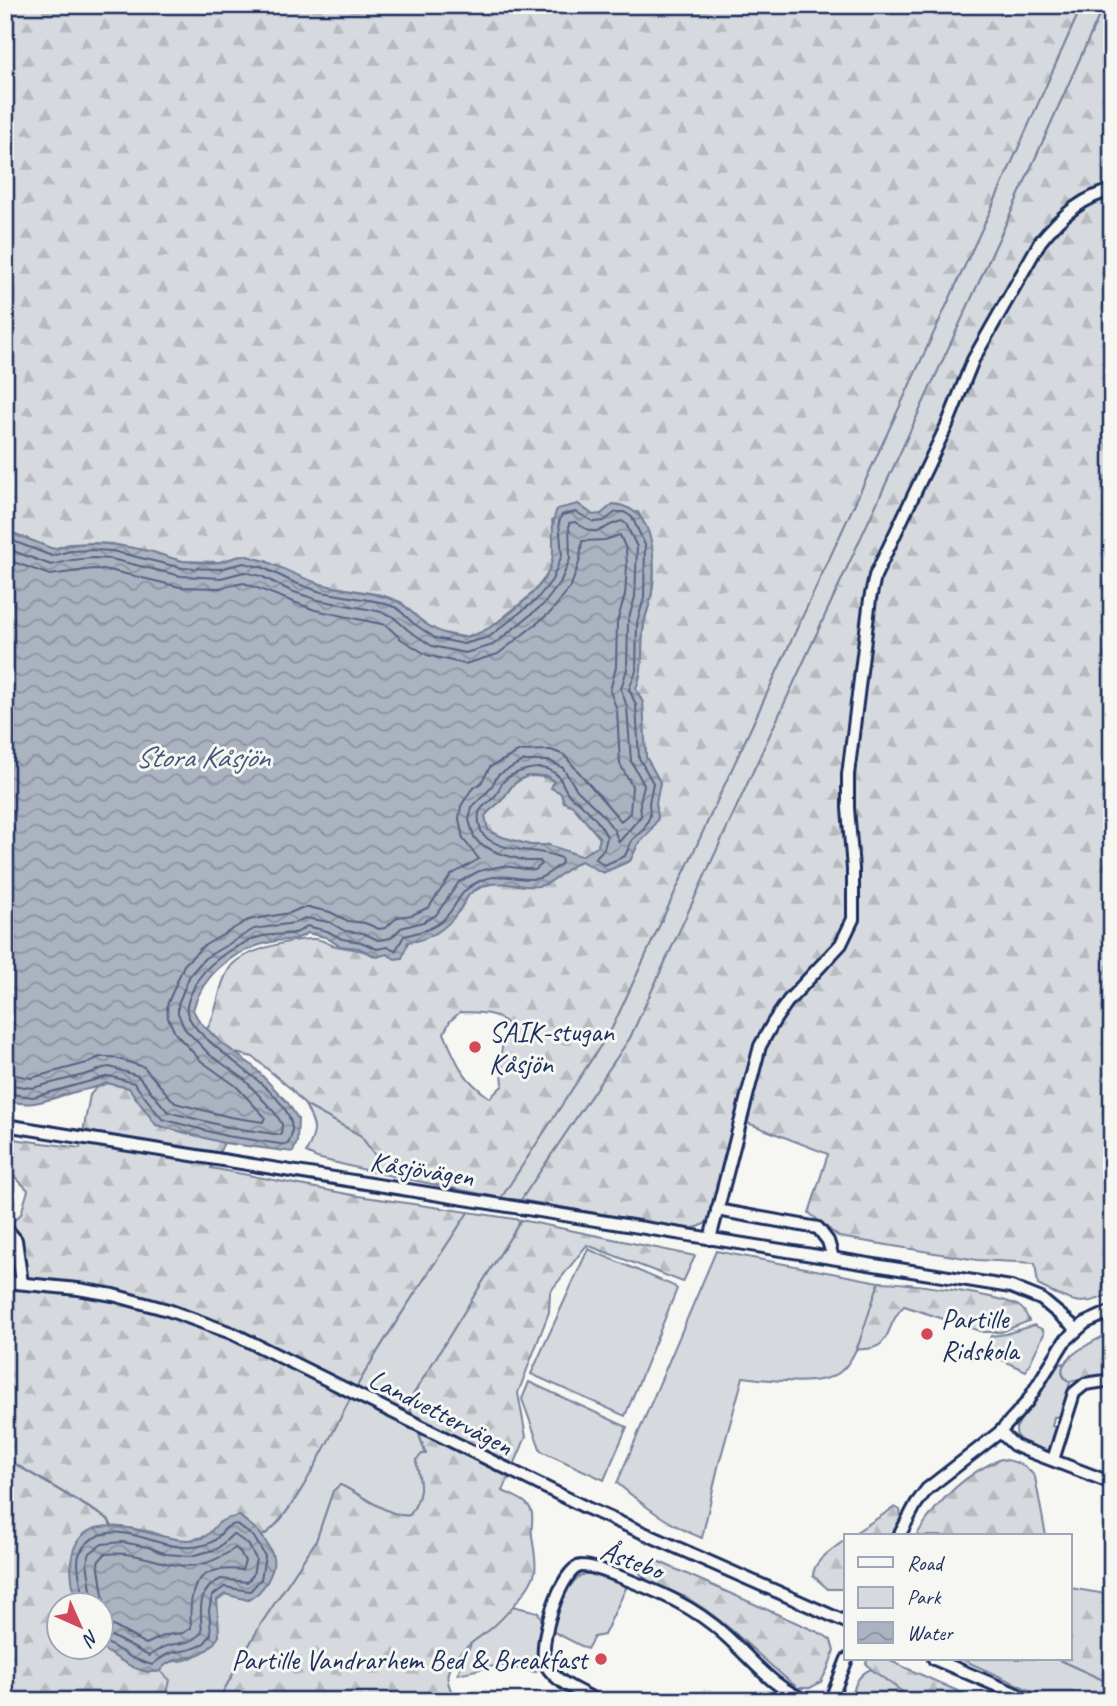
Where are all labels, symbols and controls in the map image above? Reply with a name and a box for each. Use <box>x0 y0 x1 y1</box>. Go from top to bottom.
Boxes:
water label: Stora Kåsjön <box>135 738 272 776</box>
place label: SAIK-stugan Kåsjön <box>489 1014 615 1081</box>
marker: SAIK-stugan Kåsjön <box>467 1039 483 1055</box>
street label: Kåsjövägen <box>368 1144 477 1195</box>
place label: Partille Ridskola <box>941 1301 1021 1368</box>
marker: Partille Ridskola <box>919 1326 935 1342</box>
street label: Landvettervägen <box>363 1361 519 1463</box>
street label: Åstebo <box>596 1533 671 1588</box>
legend <box>844 1534 1072 1660</box>
text: Road <box>907 1550 946 1576</box>
text: Park <box>907 1584 942 1610</box>
north arrow <box>46 1590 116 1660</box>
text: Water <box>907 1620 954 1646</box>
text: N <box>76 1625 104 1652</box>
place label: Partille Vandrarhem Bed & Breakfast <box>232 1642 590 1677</box>
marker: Partille Vandrarhem Bed & Breakfast <box>593 1651 609 1667</box>

